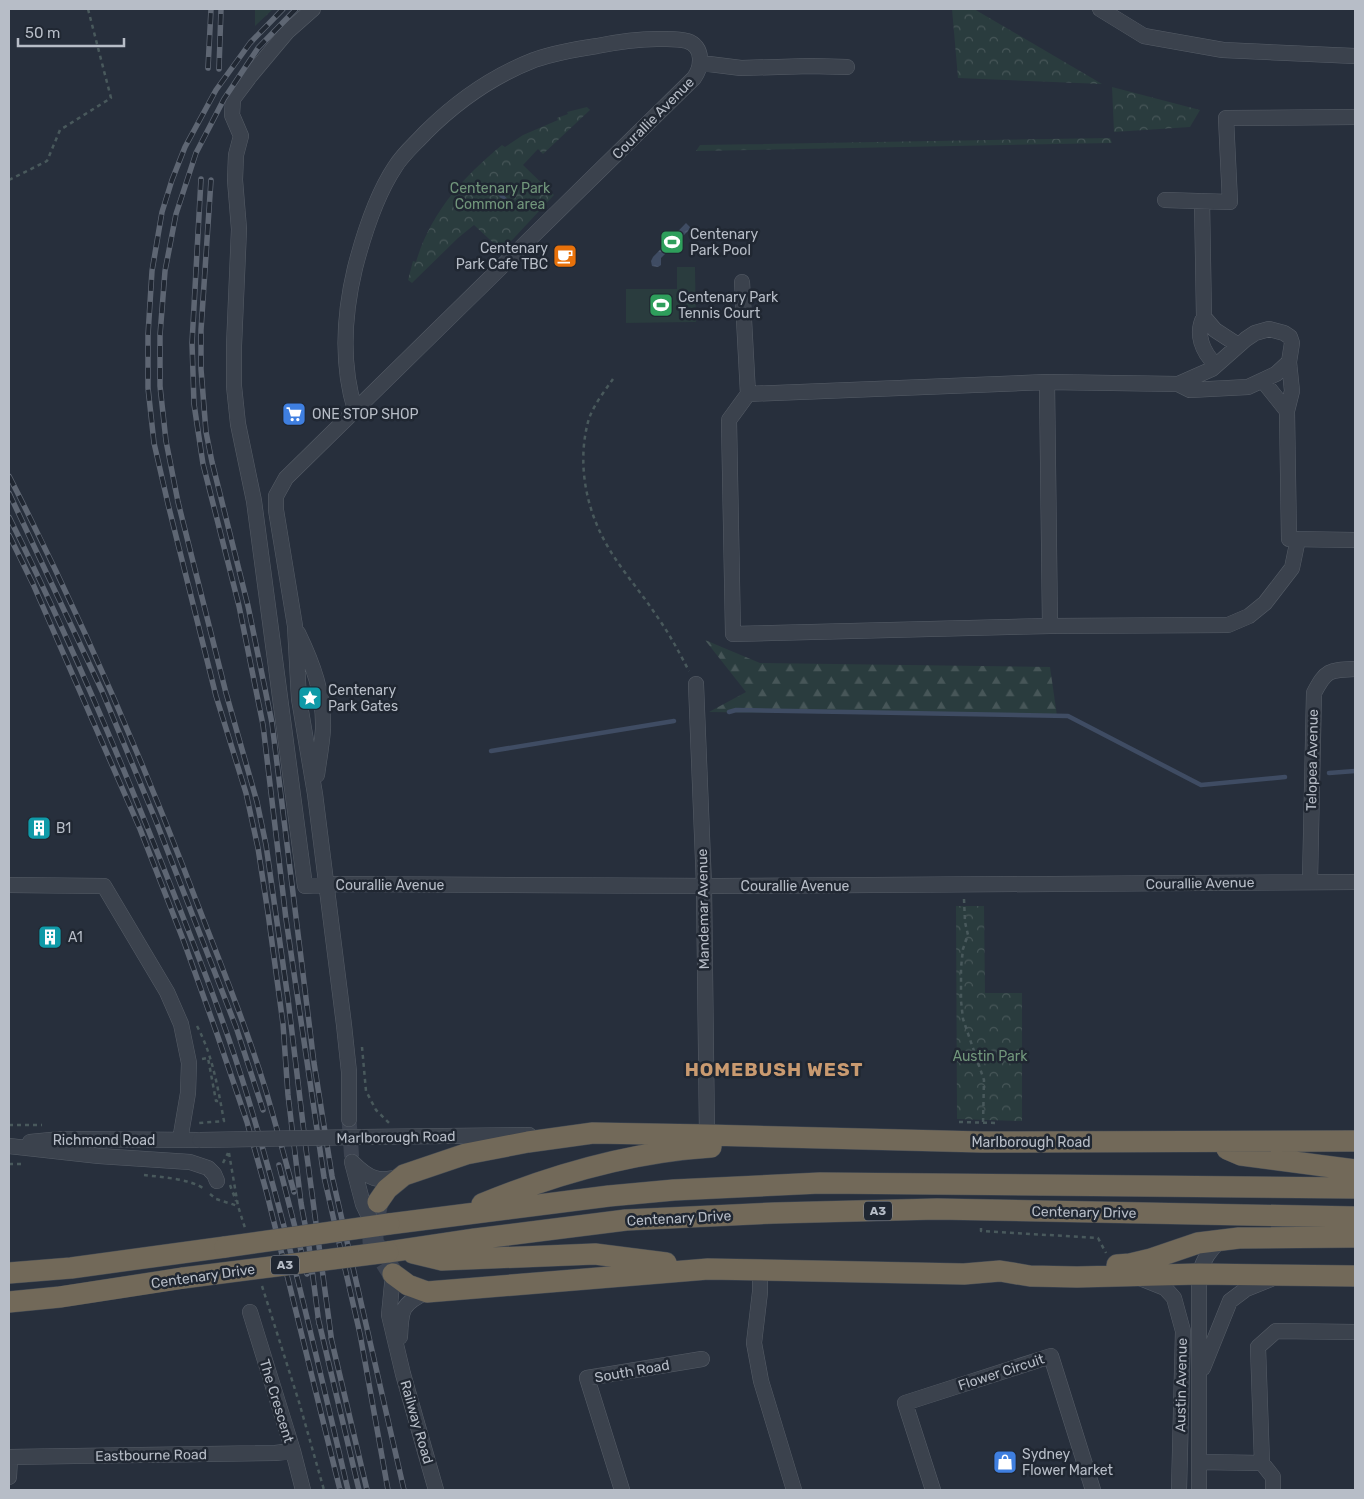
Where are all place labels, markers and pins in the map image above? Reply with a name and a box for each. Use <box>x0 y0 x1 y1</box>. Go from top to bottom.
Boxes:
place label: Centenary Park Pool <box>690 226 758 259</box>
sports icon: Centenary Park Pool <box>659 229 685 255</box>
place label: Centenary Park Cafe TBC <box>456 240 548 273</box>
cafe icon: Centenary Park Cafe TBC <box>552 243 578 269</box>
place label: Centenary Park Tennis Court <box>678 289 779 322</box>
sports icon: Centenary Park Tennis Court <box>648 292 674 318</box>
supermarket icon: ONE STOP SHOP <box>281 401 307 427</box>
place label: ONE STOP SHOP <box>312 406 418 423</box>
place label: Centenary Park Gates <box>328 682 398 715</box>
place icon: Centenary Park Gates <box>297 685 323 711</box>
building icon: B1 <box>26 815 52 841</box>
place label: B1 <box>56 820 71 837</box>
building icon: A1 <box>37 924 63 950</box>
place label: A1 <box>68 929 83 946</box>
place label: Sydney Flower Market <box>1022 1446 1114 1479</box>
shop icon: Sydney Flower Market <box>992 1449 1018 1475</box>

